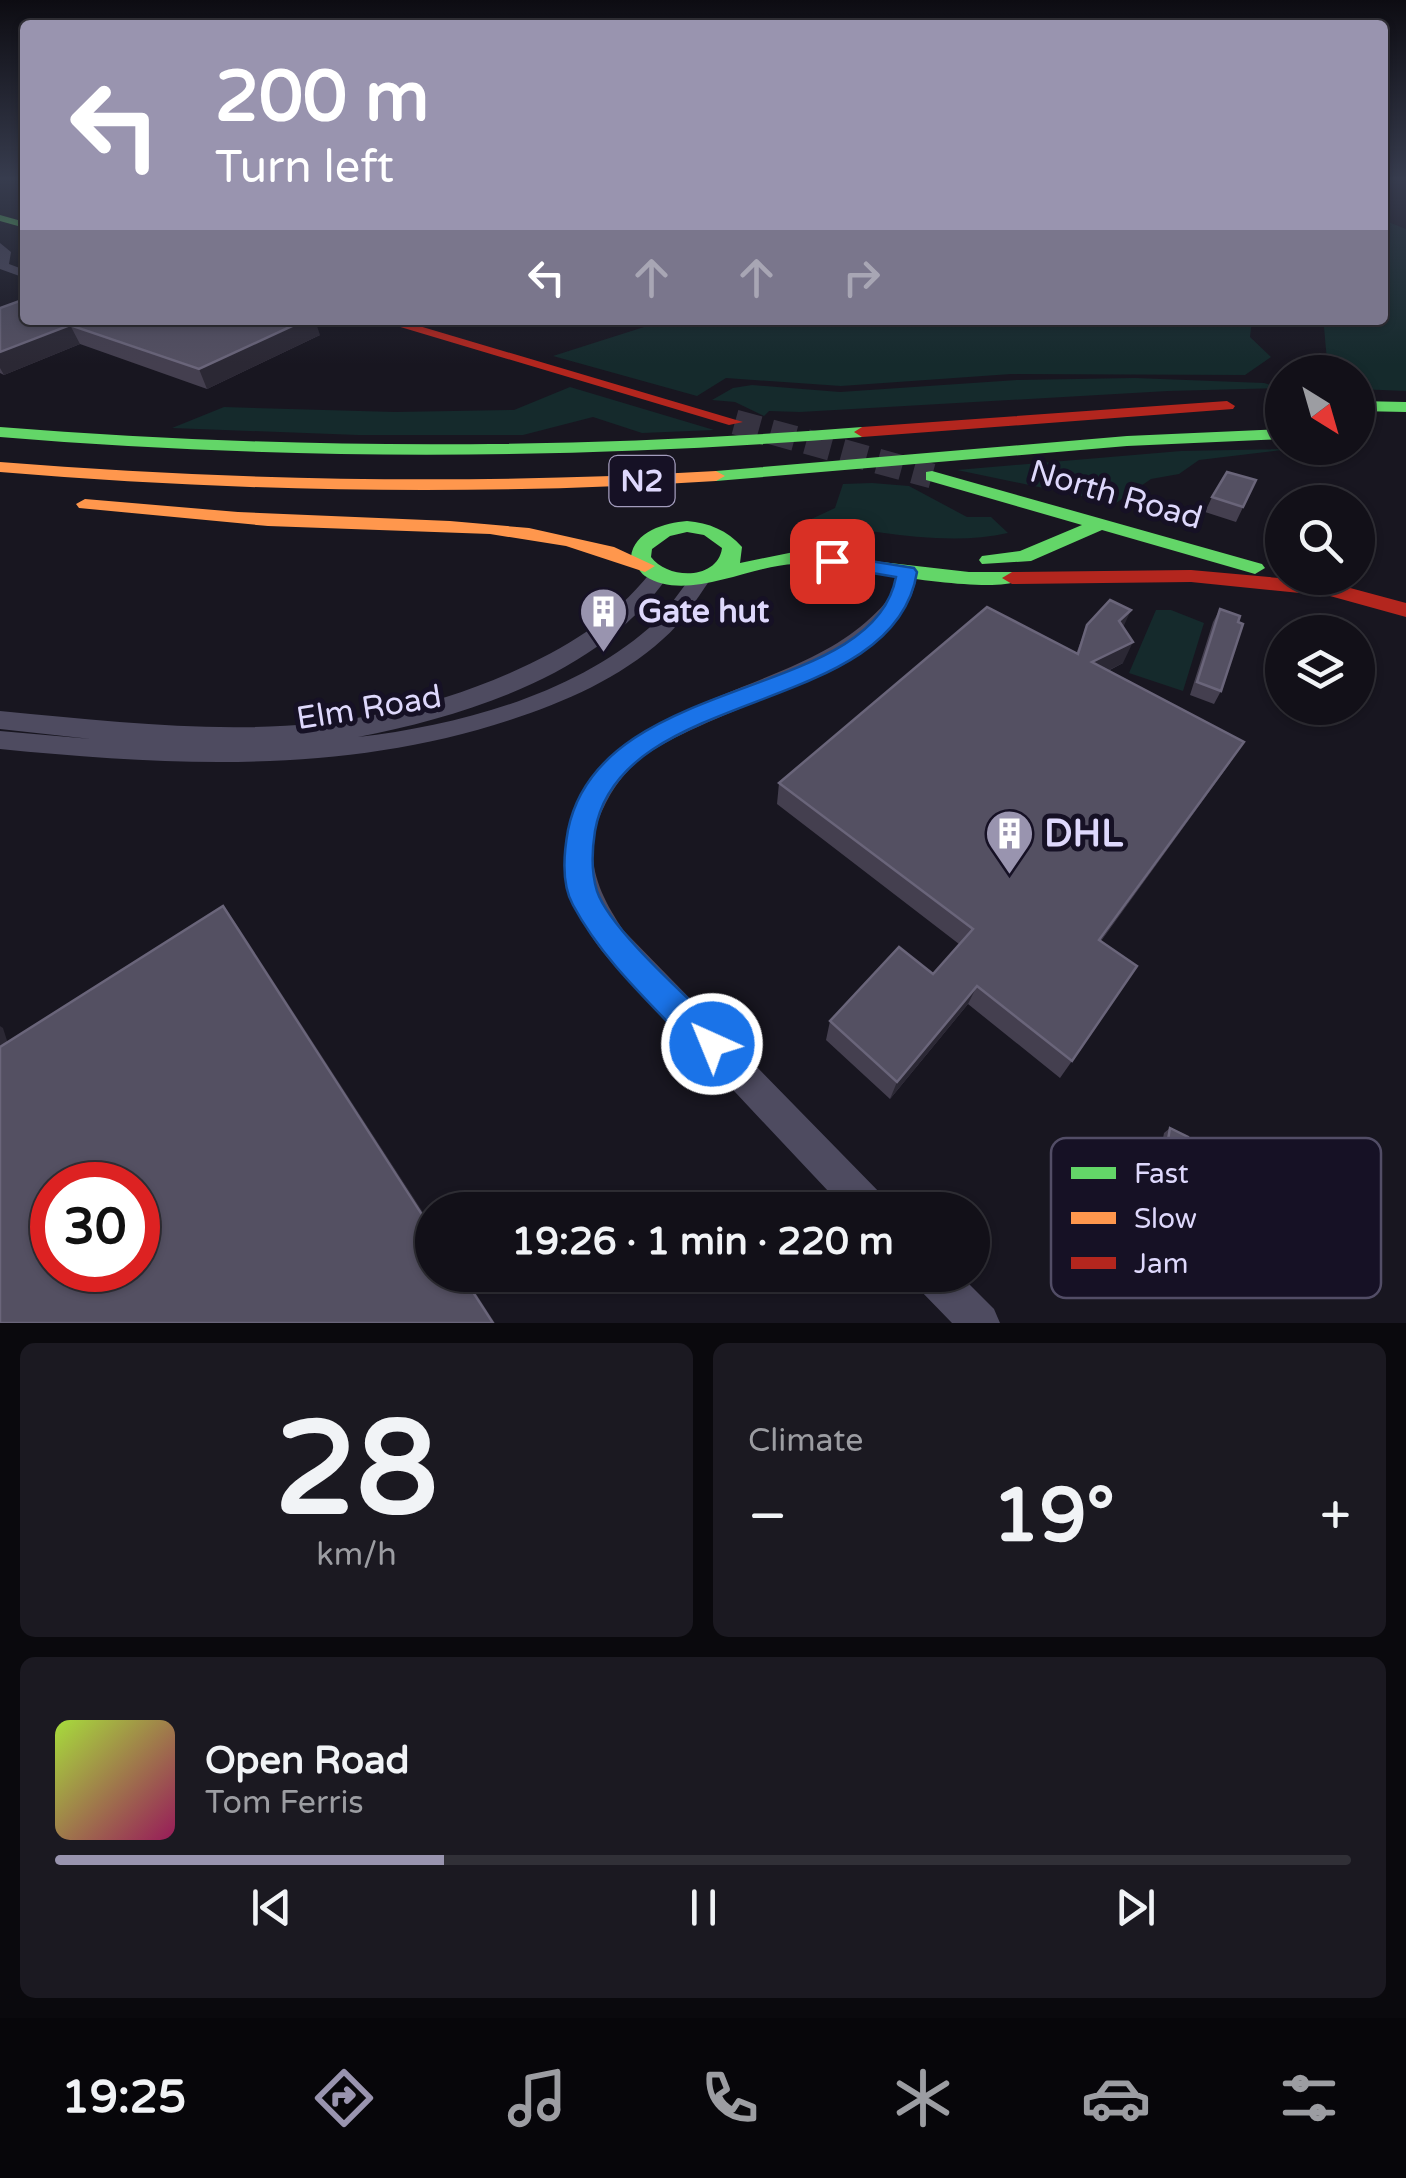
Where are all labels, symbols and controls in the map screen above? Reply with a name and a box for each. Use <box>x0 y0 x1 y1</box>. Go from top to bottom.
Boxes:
text: 200 m <box>215 56 429 140</box>
icon: left <box>50 60 180 190</box>
text: Turn left <box>215 141 394 195</box>
icon: left <box>519 250 574 305</box>
icon: ahead <box>624 250 679 305</box>
icon: ahead <box>729 250 784 305</box>
icon: right <box>834 250 889 305</box>
north arrow <box>1265 355 1375 465</box>
map controls <box>1265 355 1375 725</box>
street label: North Road <box>1025 452 1207 538</box>
road number: N2 <box>610 456 674 506</box>
button: search <box>1265 485 1375 595</box>
pin <box>790 519 875 604</box>
icon: arrive <box>805 534 860 589</box>
building icon: Gate hut <box>577 586 629 654</box>
place label: Gate hut <box>638 593 770 631</box>
button: layers <box>1265 615 1375 725</box>
street label: Elm Road <box>294 678 444 738</box>
building icon: DHL <box>983 808 1035 876</box>
place label: DHL <box>1044 811 1123 857</box>
position arrow <box>660 992 764 1096</box>
legend <box>1051 1138 1381 1298</box>
text: Fast <box>1134 1157 1189 1191</box>
speed limit sign: 30 <box>30 1162 160 1292</box>
text: Slow <box>1134 1202 1197 1236</box>
text: 19:26 · 1 min · 220 m <box>511 1219 894 1265</box>
text: Jam <box>1134 1247 1189 1281</box>
text: 28 <box>275 1393 438 1549</box>
text: Climate <box>748 1422 863 1460</box>
text: 19° <box>992 1471 1115 1561</box>
text: − <box>748 1484 787 1550</box>
text: + <box>1320 1484 1351 1550</box>
text: km/h <box>316 1536 397 1574</box>
text: Open Road <box>205 1738 410 1784</box>
text: Tom Ferris <box>205 1784 364 1822</box>
icon: previous <box>244 1880 299 1935</box>
icon: pause <box>676 1880 731 1935</box>
icon: next <box>1108 1880 1163 1935</box>
icon: directions <box>309 2063 379 2133</box>
icon: music <box>502 2063 572 2133</box>
icon: phone <box>695 2063 765 2133</box>
icon: climate <box>888 2063 958 2133</box>
icon: car <box>1081 2063 1151 2133</box>
icon: filters <box>1274 2063 1344 2133</box>
text: 19:25 <box>62 2071 186 2125</box>

